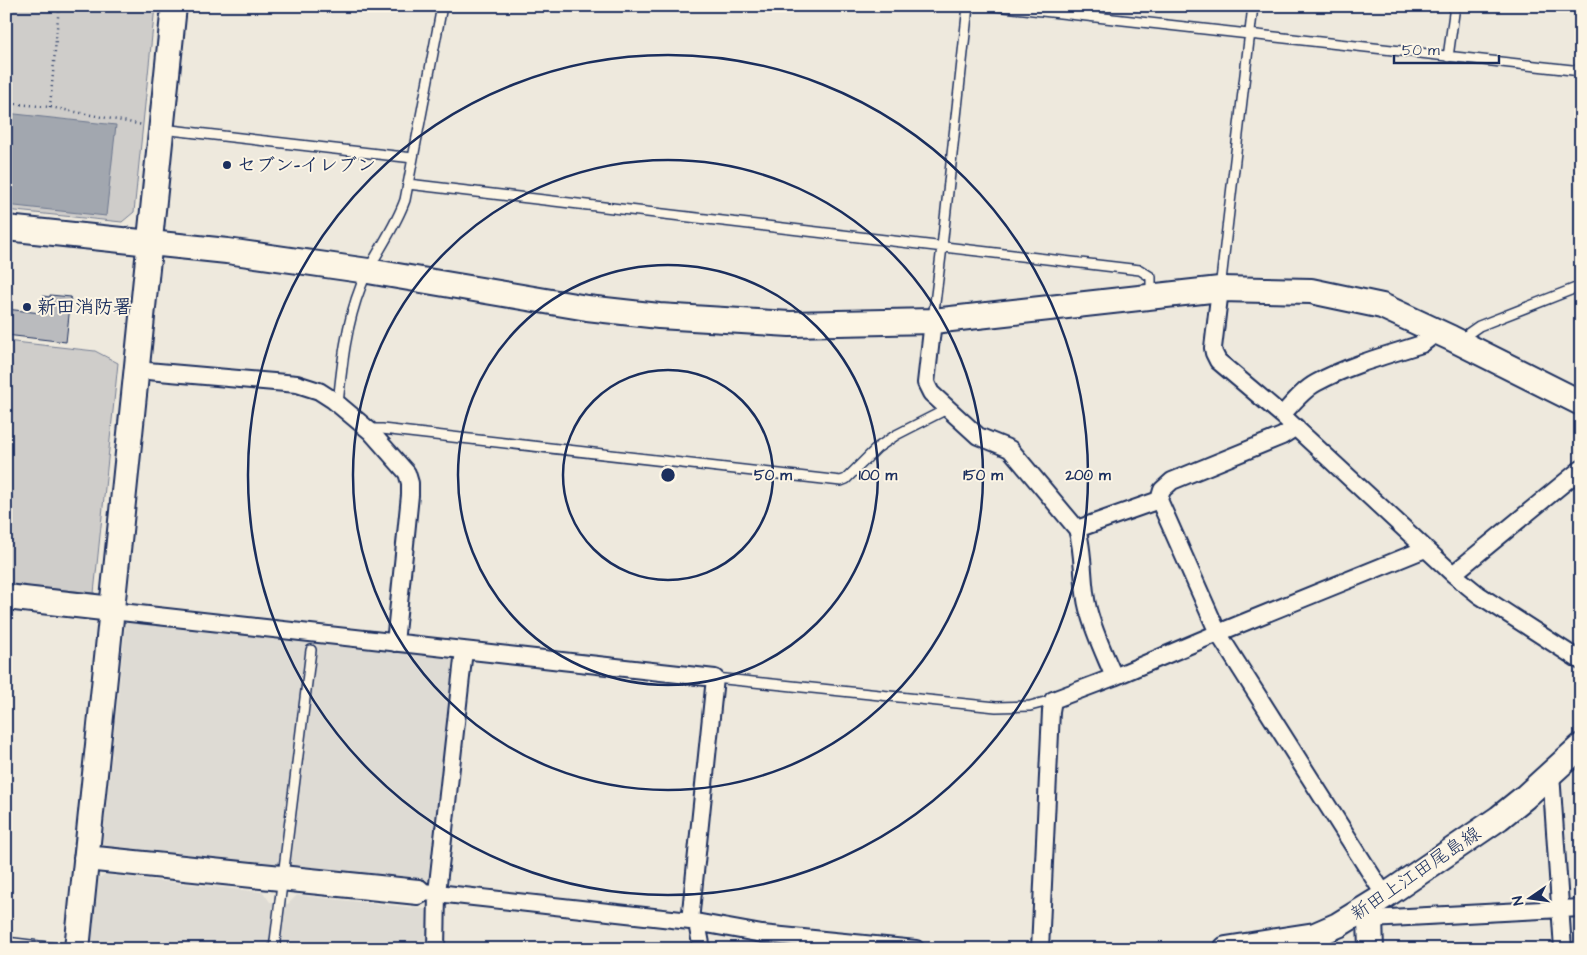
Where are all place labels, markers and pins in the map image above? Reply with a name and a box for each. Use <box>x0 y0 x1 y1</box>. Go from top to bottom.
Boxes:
place label: セブン-イレブン <box>237 152 376 179</box>
marker: セブン-イレブン <box>221 159 233 171</box>
place label: 新田消防署 <box>37 294 132 321</box>
marker: 新田消防署 <box>21 301 33 313</box>
centre of rings <box>659 466 677 484</box>

